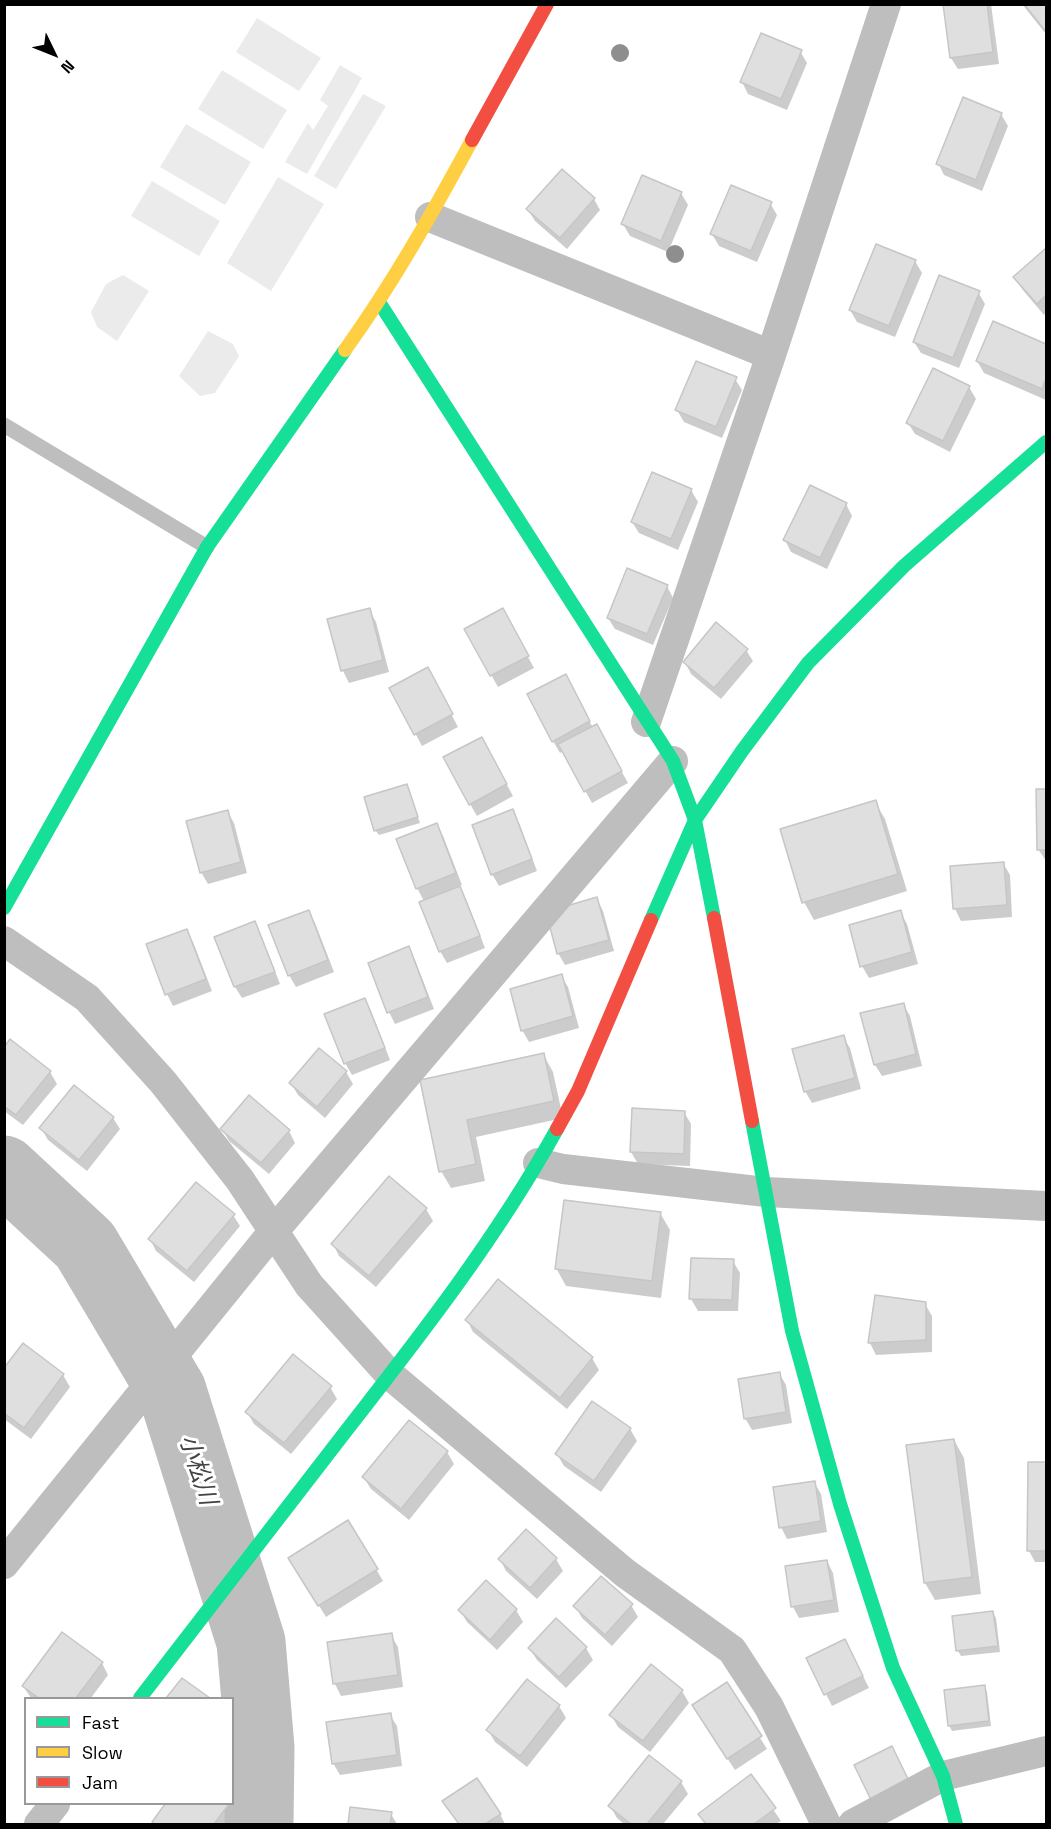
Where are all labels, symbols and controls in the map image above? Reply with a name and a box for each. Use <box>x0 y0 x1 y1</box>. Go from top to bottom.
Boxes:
north arrow <box>24 24 84 84</box>
text: N <box>56 56 79 78</box>
water label: 小松川 <box>172 1431 222 1509</box>
legend <box>24 1697 234 1805</box>
text: Fast <box>82 1711 119 1734</box>
text: Slow <box>82 1741 123 1764</box>
text: Jam <box>82 1771 118 1794</box>

